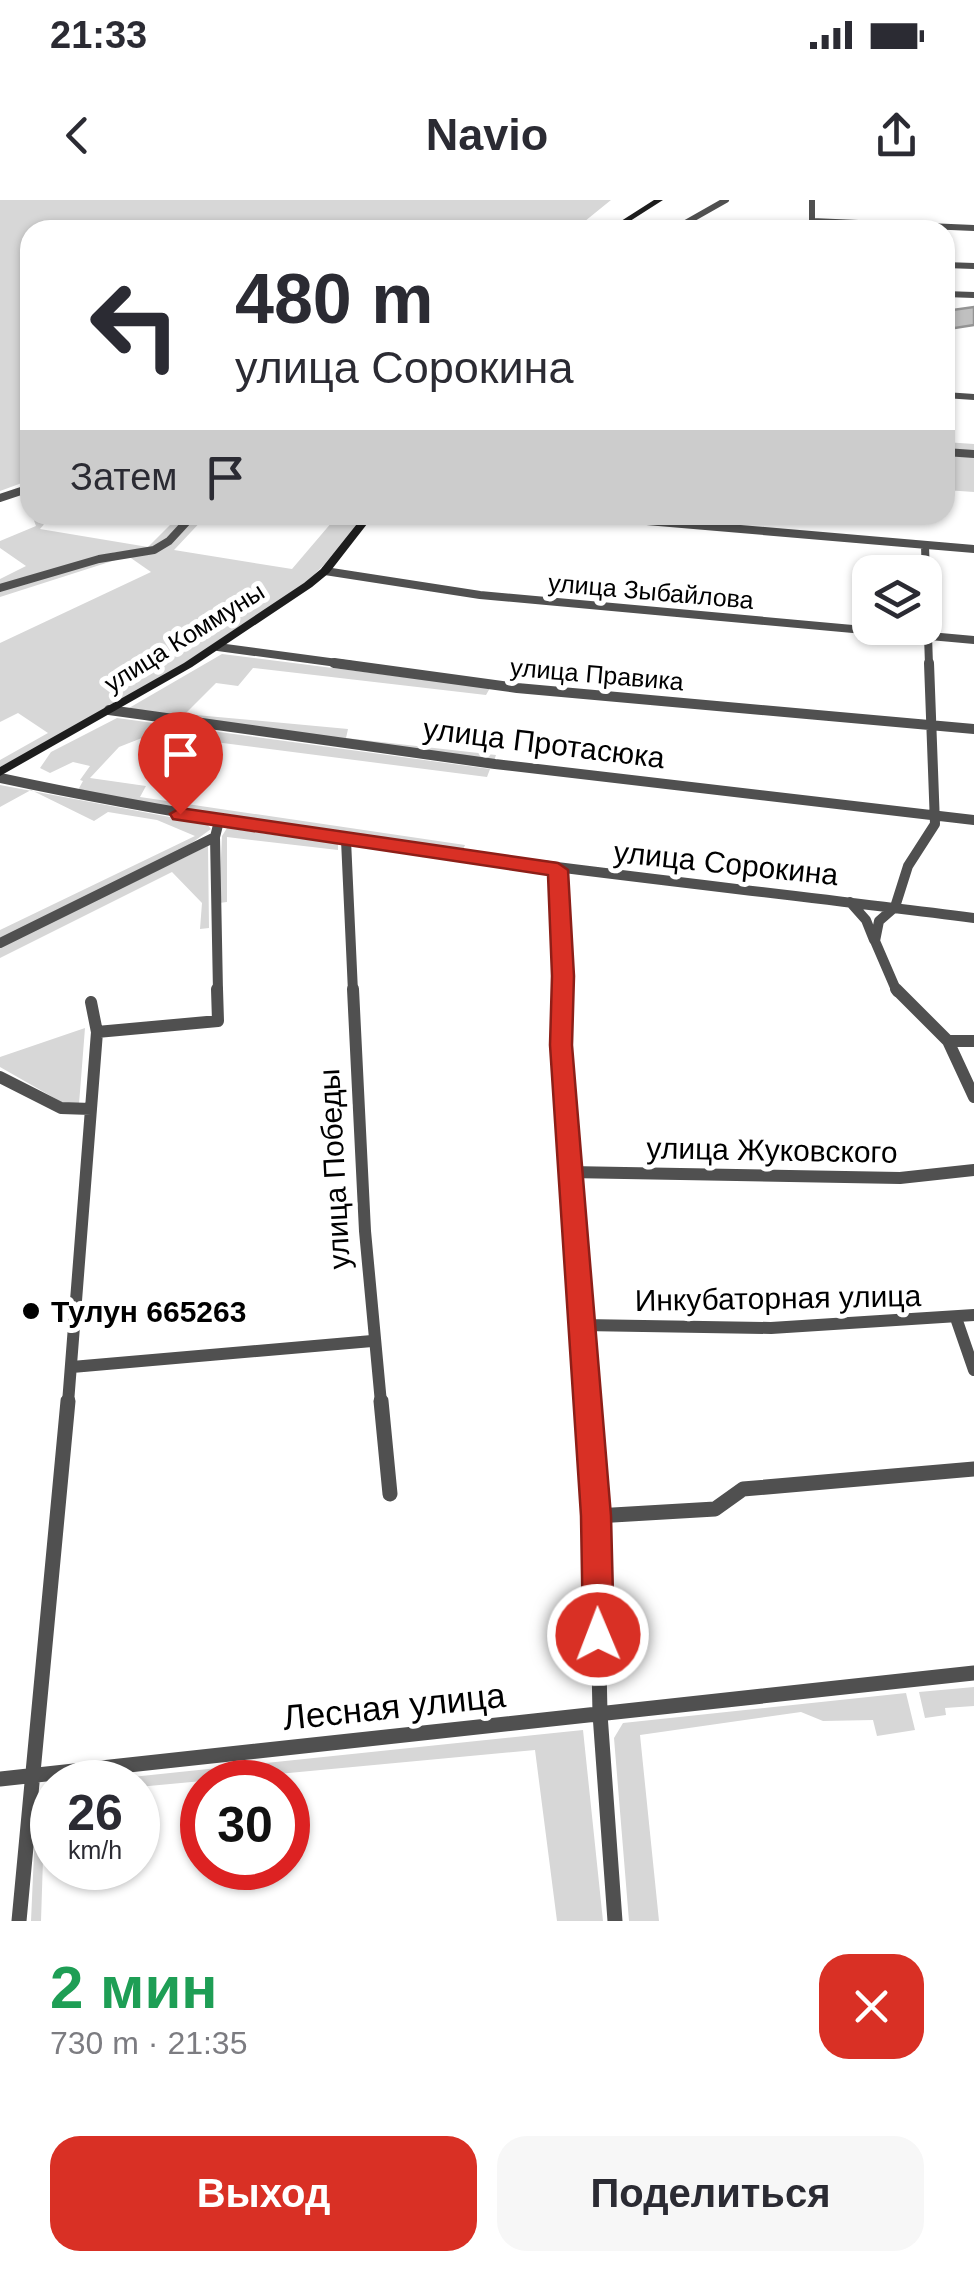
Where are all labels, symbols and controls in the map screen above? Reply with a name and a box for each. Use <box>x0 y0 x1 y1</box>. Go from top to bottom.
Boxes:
text: 21:33 <box>50 14 147 56</box>
icon: back <box>50 108 105 163</box>
icon: share <box>869 108 924 163</box>
text: Navio <box>426 109 548 160</box>
icon: left <box>70 260 200 390</box>
text: 480 m <box>235 260 433 338</box>
text: улица Сорокина <box>235 342 574 393</box>
icon: arrive <box>198 450 253 505</box>
text: Затем <box>70 456 178 498</box>
map controls <box>852 555 942 645</box>
button: layers <box>852 555 942 645</box>
street label: улица Зыбайлова <box>547 568 755 614</box>
street label: улица Коммуны <box>99 577 269 697</box>
street label: улица Правика <box>509 652 685 696</box>
pin <box>138 712 223 815</box>
street label: улица Протасюка <box>421 712 667 774</box>
icon: arrive <box>153 727 208 782</box>
street label: улица Сорокина <box>612 835 840 891</box>
street label: улица Победы <box>312 1068 356 1270</box>
street label: улица Жуковского <box>646 1131 898 1169</box>
street label: Инкубаторная улица <box>634 1279 922 1317</box>
place label: Тулун 665263 <box>51 1295 246 1328</box>
marker: Тулун 665263 <box>20 1300 42 1322</box>
position arrow <box>546 1583 650 1687</box>
street label: Лесная улица <box>281 1675 508 1737</box>
speed limit sign: 30 <box>180 1760 310 1890</box>
text: 26 <box>67 1785 123 1841</box>
text: km/h <box>68 1836 122 1864</box>
text: 2 мин <box>50 1954 218 2021</box>
button: close <box>819 1954 924 2059</box>
text: 730 m · 21:35 <box>50 2025 247 2061</box>
button: Выход <box>50 2136 477 2251</box>
button: Поделиться <box>497 2136 924 2251</box>

